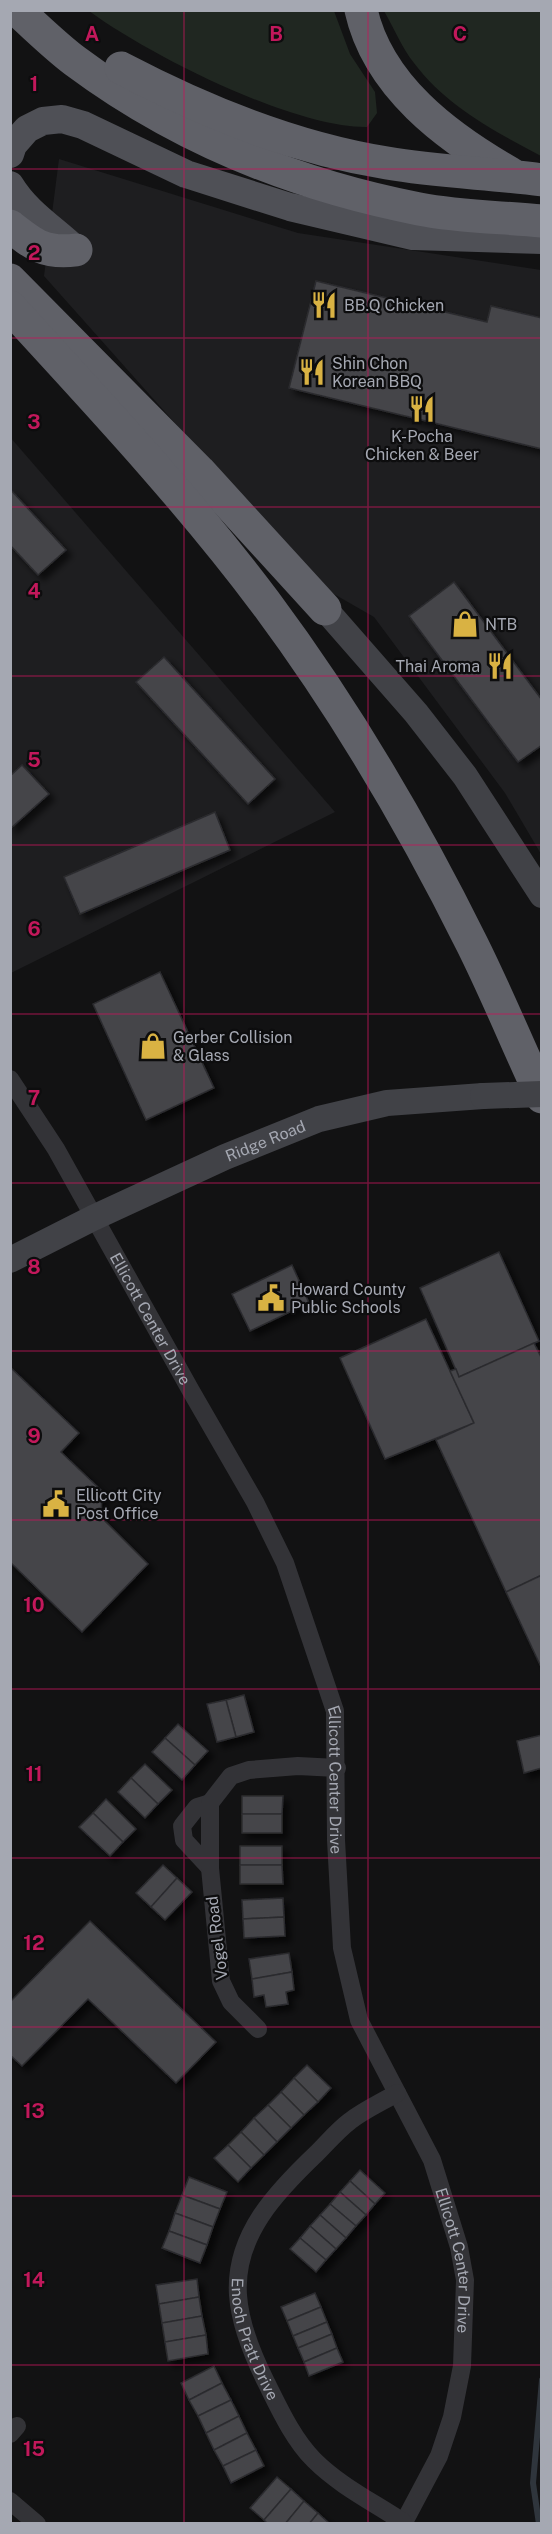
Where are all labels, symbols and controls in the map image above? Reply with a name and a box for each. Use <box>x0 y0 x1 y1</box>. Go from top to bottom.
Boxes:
text: A <box>85 22 99 46</box>
text: B <box>269 22 283 46</box>
text: C <box>453 22 467 46</box>
text: 1 <box>30 72 38 96</box>
text: 2 <box>28 241 40 265</box>
restaurant icon: BB.Q Chicken <box>309 290 339 320</box>
place label: BB.Q Chicken <box>344 296 444 315</box>
place label: Shin Chon Korean BBQ <box>332 354 422 391</box>
restaurant icon: Shin Chon Korean BBQ <box>297 357 327 387</box>
restaurant icon: K-Pocha Chicken & Beer <box>407 394 437 424</box>
text: 3 <box>27 410 41 434</box>
place label: K-Pocha Chicken & Beer <box>365 427 479 464</box>
text: 4 <box>27 579 41 603</box>
shop icon: NTB <box>450 609 480 639</box>
place label: NTB <box>485 615 517 634</box>
restaurant icon: Thai Aroma <box>485 651 515 681</box>
place label: Thai Aroma <box>395 657 480 676</box>
text: 5 <box>27 748 41 772</box>
text: 6 <box>27 917 41 941</box>
place label: Gerber Collision & Glass <box>173 1028 293 1065</box>
shop icon: Gerber Collision & Glass <box>138 1031 168 1061</box>
text: 7 <box>28 1086 40 1110</box>
street label: Ridge Road <box>223 1116 308 1165</box>
street label: Ellicott Center Drive <box>106 1249 195 1388</box>
text: 8 <box>27 1255 41 1279</box>
place label: Howard County Public Schools <box>291 1280 406 1317</box>
public building icon: Howard County Public Schools <box>256 1283 286 1313</box>
text: 9 <box>27 1424 41 1448</box>
place label: Ellicott City Post Office <box>76 1486 162 1523</box>
public building icon: Ellicott City Post Office <box>41 1489 71 1519</box>
text: 10 <box>23 1593 45 1617</box>
street label: Ellicott Center Drive <box>324 1703 346 1855</box>
text: 11 <box>25 1762 43 1786</box>
street label: Vogel Road <box>202 1895 232 1981</box>
text: 12 <box>23 1931 45 1955</box>
text: 13 <box>23 2099 45 2123</box>
street label: Ellicott Center Drive <box>432 2185 475 2334</box>
text: 14 <box>23 2268 45 2292</box>
street label: Enoch Pratt Drive <box>228 2277 283 2403</box>
text: 15 <box>23 2437 45 2461</box>

